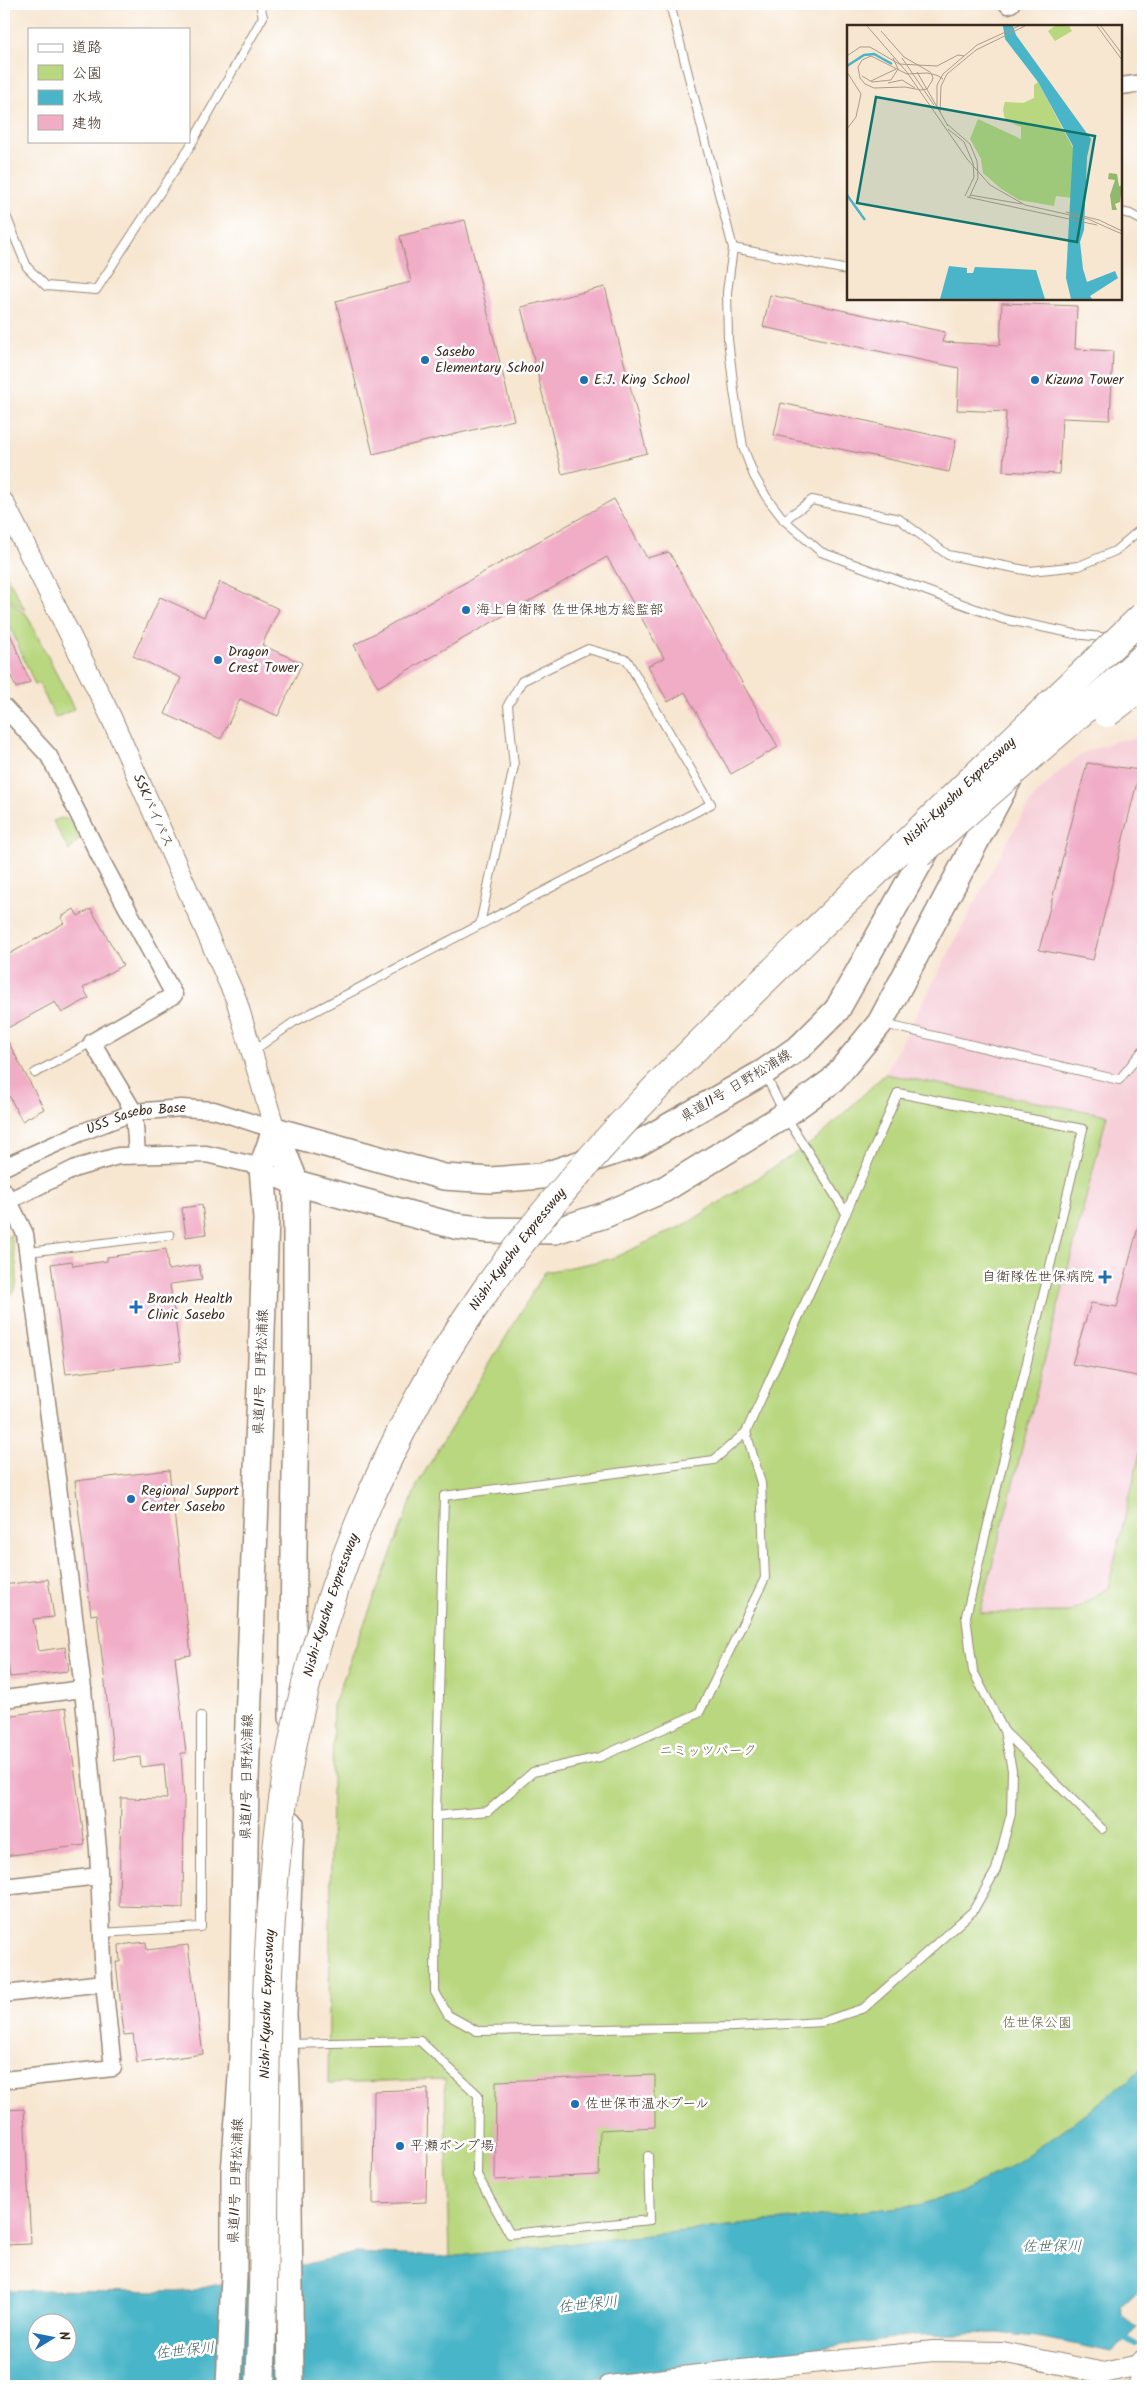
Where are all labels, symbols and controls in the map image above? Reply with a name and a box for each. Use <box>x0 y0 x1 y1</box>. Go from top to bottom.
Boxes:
inset map <box>847 25 1122 300</box>
legend <box>28 28 190 142</box>
text: 道路 <box>72 36 102 60</box>
text: 公園 <box>72 62 102 86</box>
text: 水域 <box>72 86 102 110</box>
text: 建物 <box>72 112 102 136</box>
place label: Sasebo Elementary School <box>435 341 544 379</box>
marker: Sasebo Elementary School <box>419 354 431 366</box>
place label: E.J. King School <box>594 369 690 391</box>
place label: Kizuna Tower <box>1045 369 1125 391</box>
marker: E.J. King School <box>578 374 590 386</box>
marker: Kizuna Tower <box>1029 374 1041 386</box>
place label: 海上自衛隊 佐世保地方総監部 <box>476 599 664 621</box>
marker: 海上自衛隊 佐世保地方総監部 <box>460 604 472 616</box>
place label: Dragon Crest Tower <box>228 641 300 679</box>
marker: Dragon Crest Tower <box>212 654 224 666</box>
street label: Nishi-Kyushu Expressway <box>898 731 1021 851</box>
street label: SSKバイパス <box>127 770 179 852</box>
street label: 県道11号 日野松浦線 <box>676 1044 796 1128</box>
street label: USS Sasebo Base <box>83 1097 187 1140</box>
street label: Nishi-Kyushu Expressway <box>464 1183 572 1316</box>
place label: 自衛隊佐世保病院 <box>982 1266 1094 1288</box>
marker: 自衛隊佐世保病院 <box>1098 1270 1112 1284</box>
place label: Branch Health Clinic Sasebo <box>147 1288 233 1326</box>
marker: Branch Health Clinic Sasebo <box>129 1300 143 1314</box>
street label: 県道11号 日野松浦線 <box>248 1308 274 1436</box>
place label: Regional Support Center Sasebo <box>141 1480 239 1518</box>
marker: Regional Support Center Sasebo <box>125 1493 137 1505</box>
street label: Nishi-Kyushu Expressway <box>297 1530 365 1679</box>
street label: 県道11号 日野松浦線 <box>235 1714 259 1840</box>
park label: ニミッツパーク <box>659 1740 757 1762</box>
street label: Nishi-Kyushu Expressway <box>254 1928 281 2079</box>
park label: 佐世保公園 <box>1002 2012 1072 2034</box>
place label: 佐世保市温水プール <box>585 2093 709 2115</box>
marker: 佐世保市温水プール <box>569 2098 581 2110</box>
street label: 県道11号 日野松浦線 <box>223 2117 249 2245</box>
place label: 平瀬ポンプ場 <box>410 2135 494 2157</box>
marker: 平瀬ポンプ場 <box>394 2140 406 2152</box>
water label: 佐世保川 <box>1022 2235 1082 2259</box>
water label: 佐世保川 <box>557 2290 619 2320</box>
north arrow <box>28 2312 78 2362</box>
text: N <box>52 2330 75 2342</box>
water label: 佐世保川 <box>154 2336 216 2366</box>

